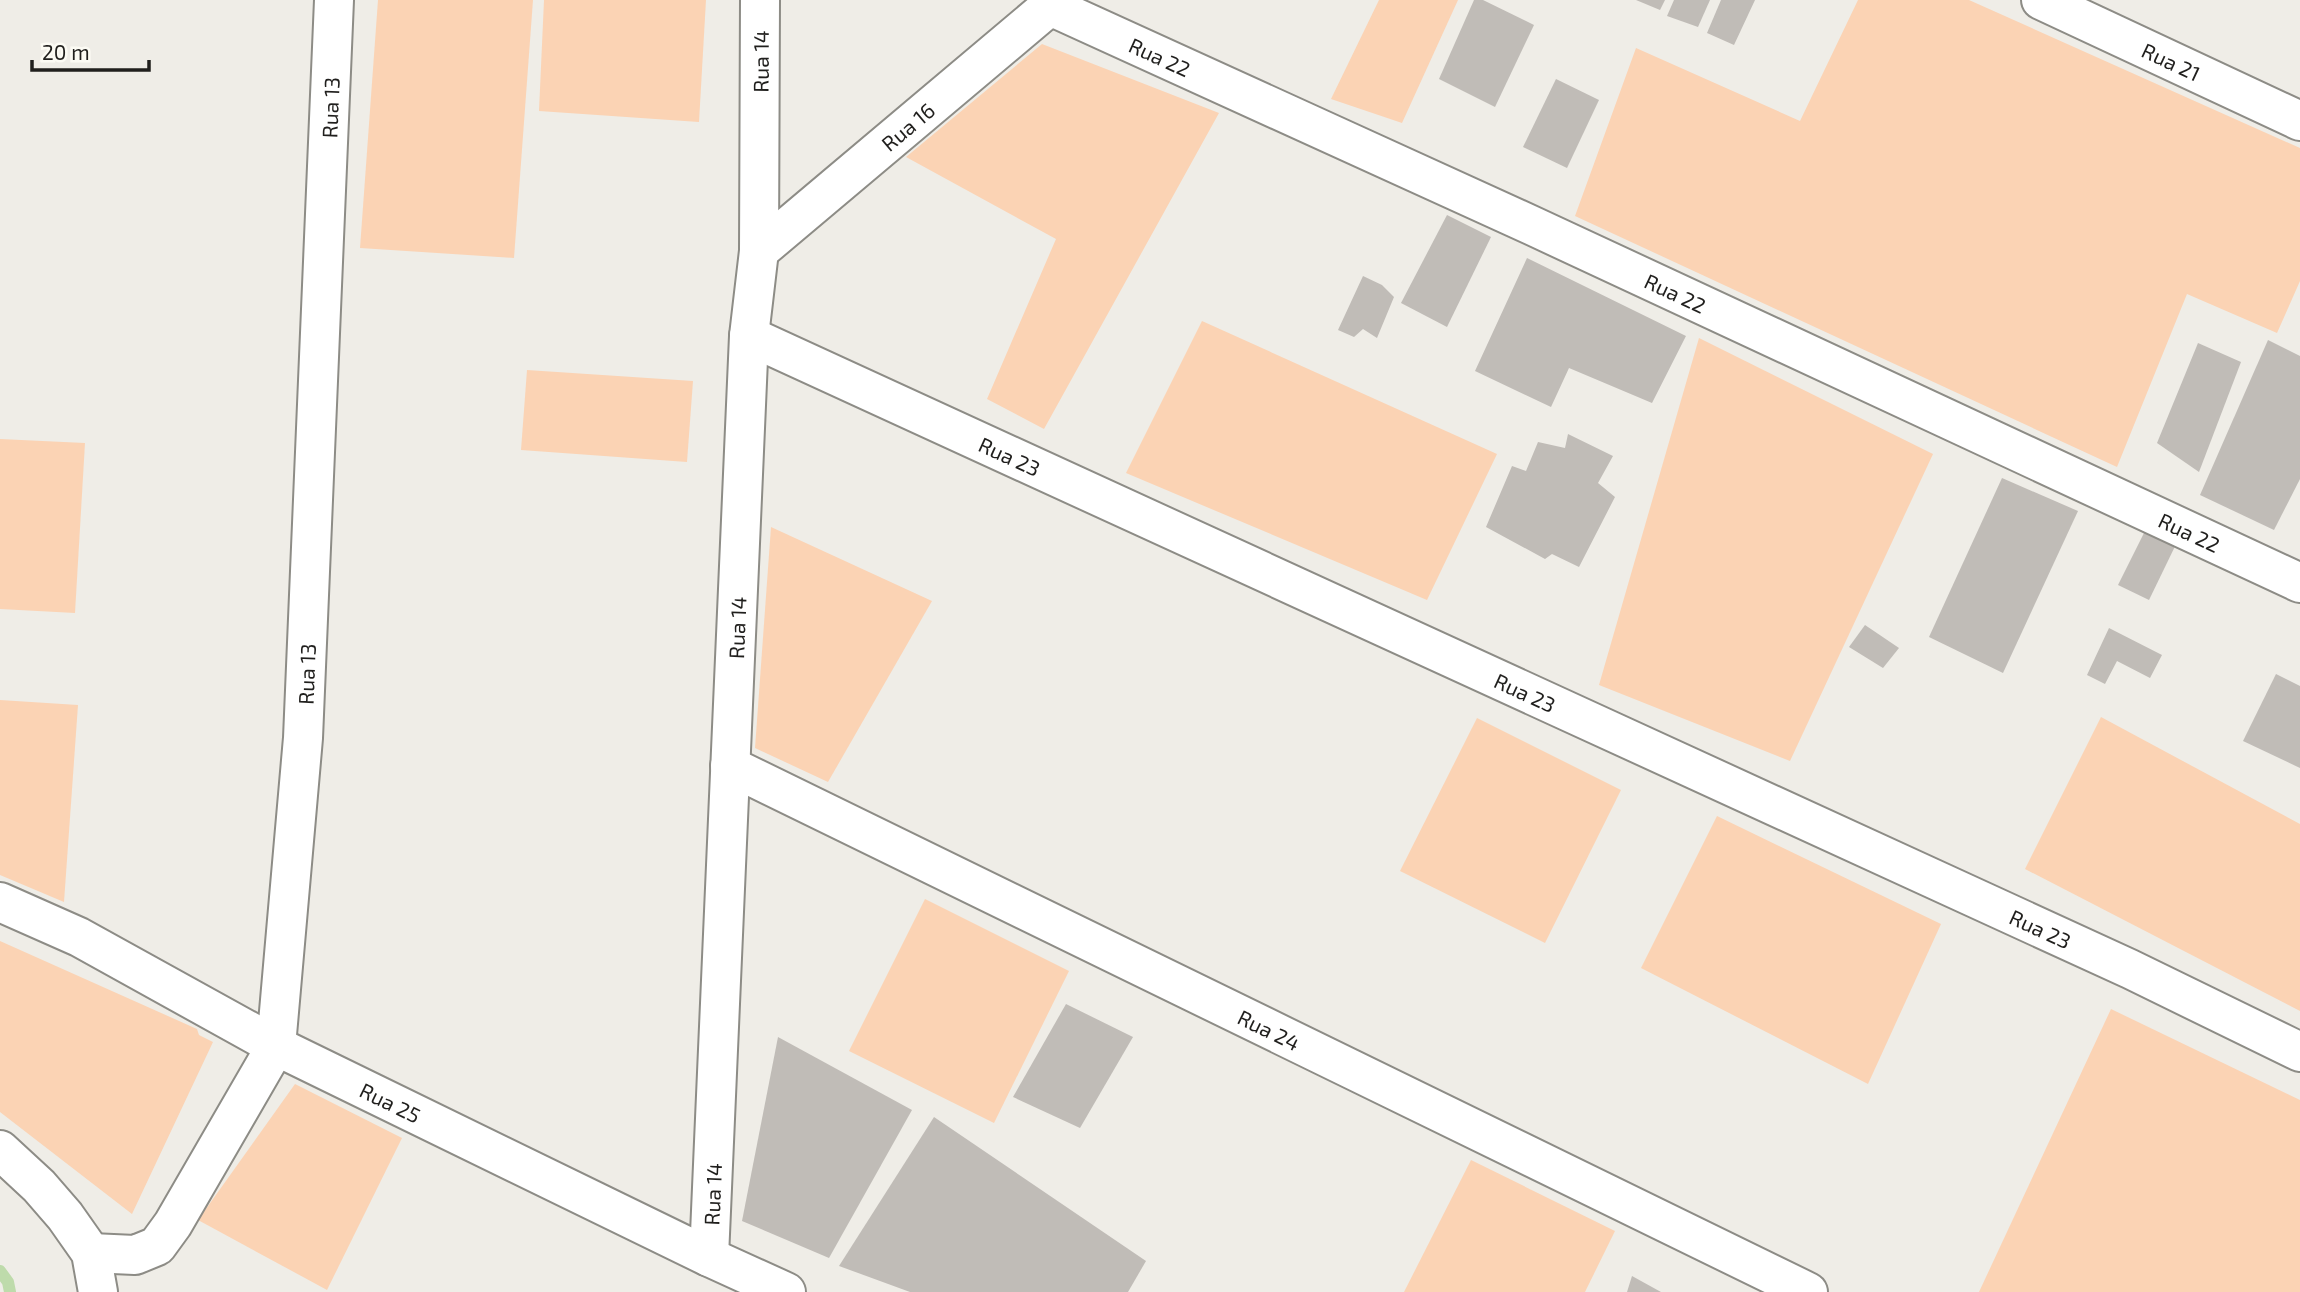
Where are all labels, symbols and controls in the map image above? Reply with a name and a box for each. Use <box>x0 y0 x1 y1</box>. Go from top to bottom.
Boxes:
scale bar <box>32 28 149 72</box>
street label: Rua 14 <box>747 30 772 93</box>
street label: Rua 22 <box>1125 31 1195 81</box>
street label: Rua 21 <box>2138 37 2205 85</box>
text: 20 m <box>42 39 90 64</box>
street label: Rua 13 <box>316 76 343 139</box>
street label: Rua 16 <box>876 97 939 155</box>
street label: Rua 22 <box>1641 267 1710 317</box>
street label: Rua 23 <box>975 431 1045 480</box>
street label: Rua 22 <box>2155 507 2224 557</box>
street label: Rua 14 <box>722 596 750 659</box>
street label: Rua 13 <box>292 643 319 705</box>
street label: Rua 23 <box>1491 667 1560 717</box>
street label: Rua 23 <box>2006 903 2075 953</box>
street label: Rua 24 <box>1234 1003 1304 1055</box>
street label: Rua 25 <box>356 1077 425 1127</box>
street label: Rua 14 <box>698 1162 726 1226</box>

